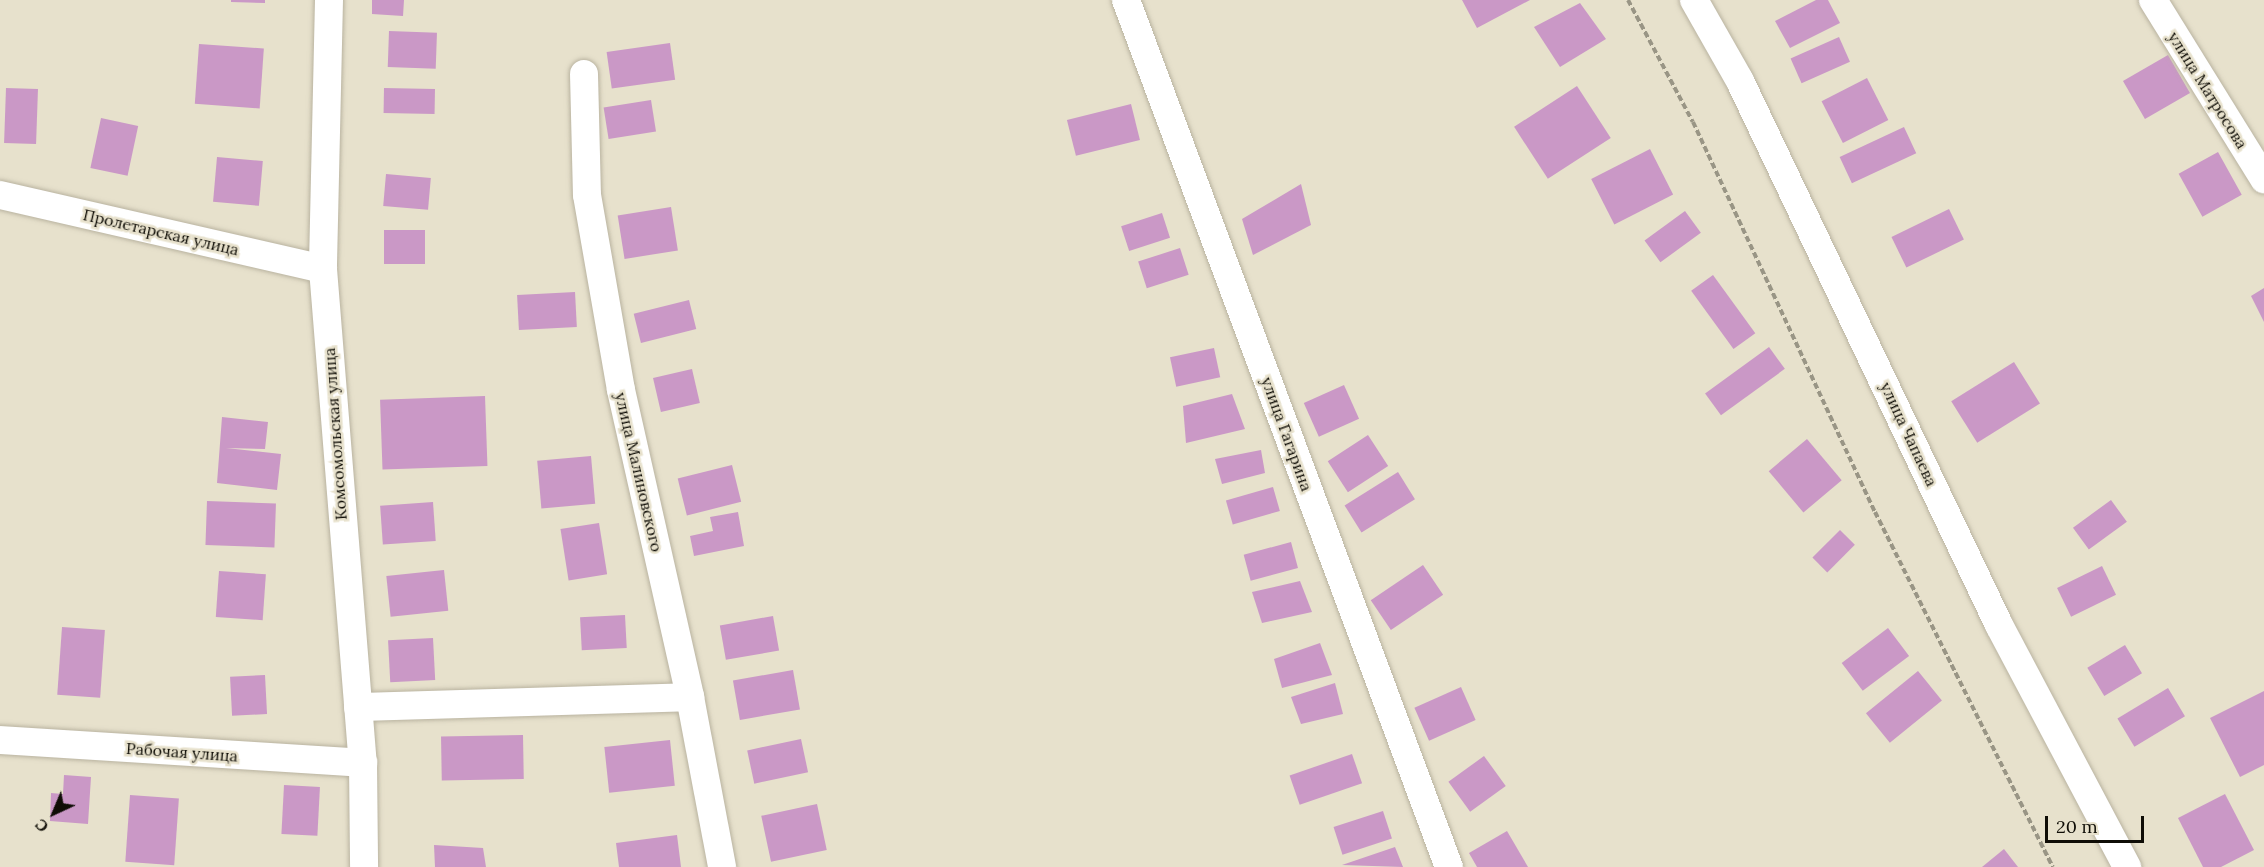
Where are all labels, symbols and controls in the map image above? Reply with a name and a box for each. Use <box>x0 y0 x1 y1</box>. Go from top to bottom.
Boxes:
street label: улица Матросова <box>2164 28 2252 152</box>
street label: Пролетарская улица <box>81 205 241 259</box>
street label: Комсомольская улица <box>319 347 351 521</box>
street label: улица Гагарина <box>1257 374 1317 494</box>
street label: улица Чапаева <box>1876 379 1942 489</box>
street label: улица Малиновского <box>611 390 667 554</box>
street label: Рабочая улица <box>125 739 239 765</box>
north arrow <box>24 783 84 843</box>
scale bar <box>2048 804 2147 842</box>
text: С <box>31 815 52 837</box>
text: 20 m <box>2056 815 2098 838</box>

